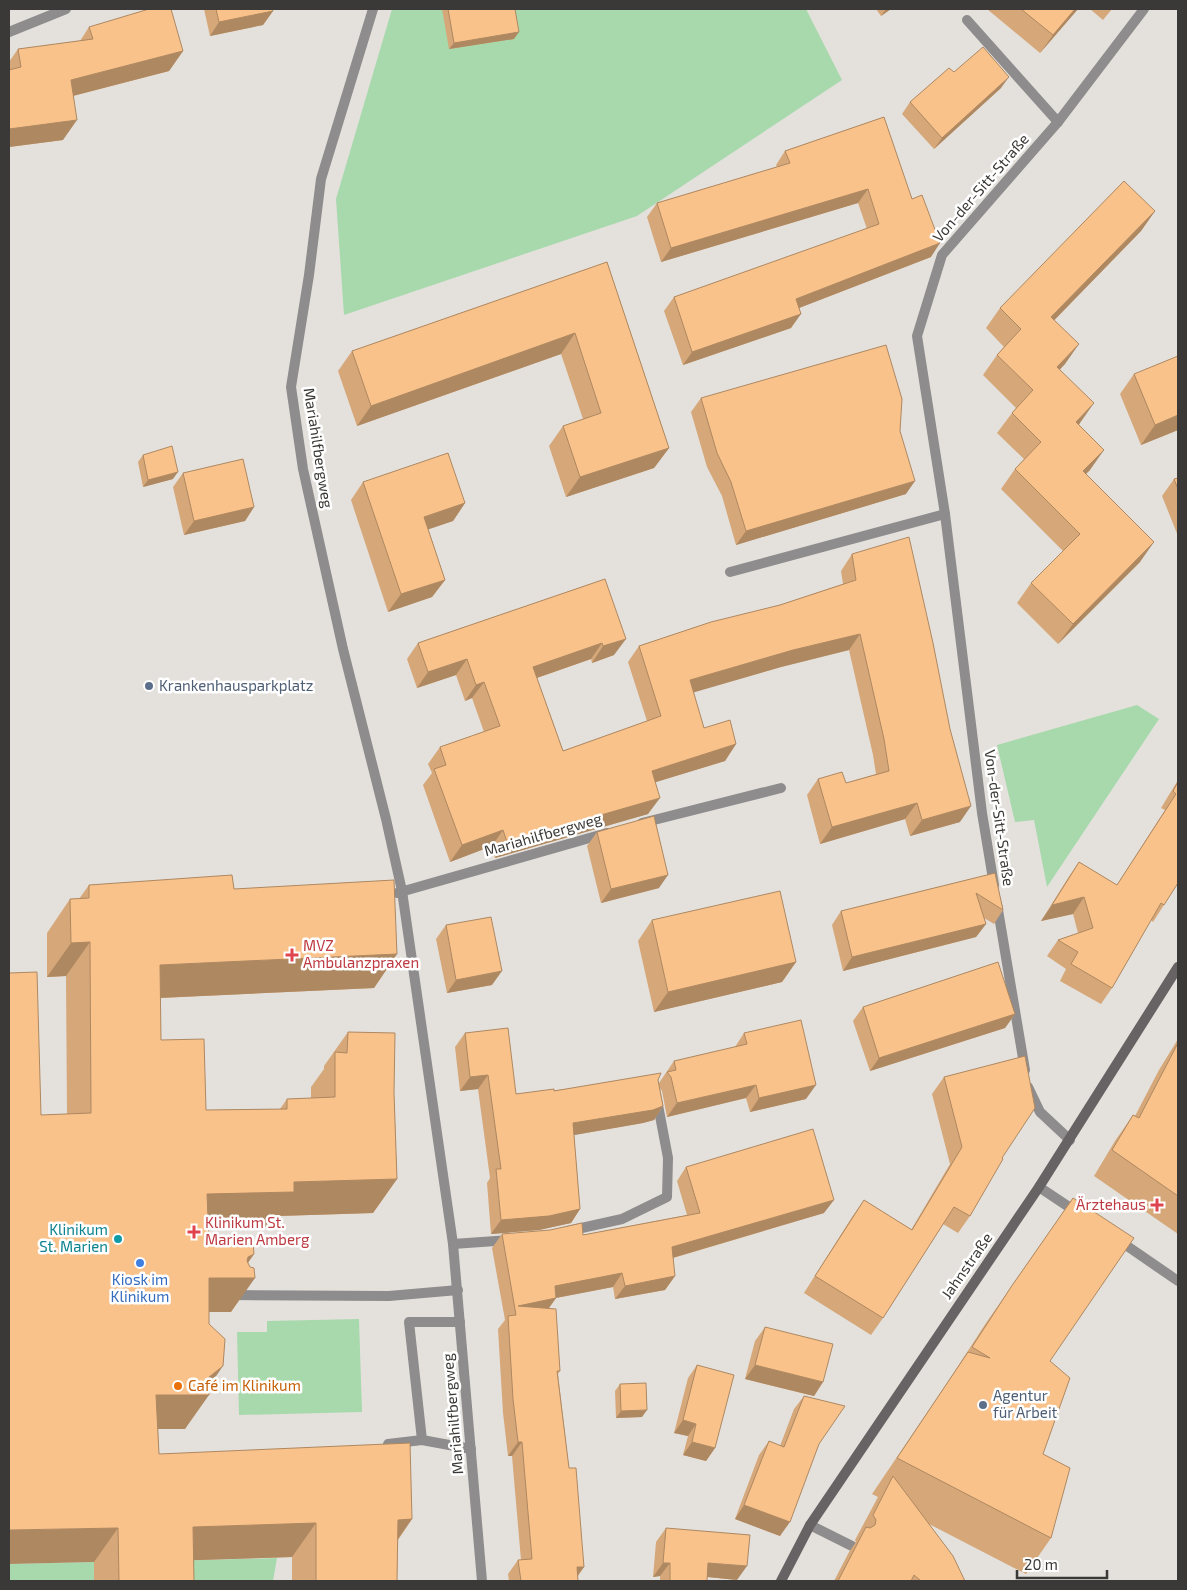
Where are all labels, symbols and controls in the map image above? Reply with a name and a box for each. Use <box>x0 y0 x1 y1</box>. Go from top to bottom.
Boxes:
street label: Von-der-Sitt-Straße <box>928 130 1032 245</box>
street label: Mariahilfbergweg <box>301 386 337 510</box>
place label: Krankenhausparkplatz <box>159 676 313 694</box>
marker: Krankenhausparkplatz <box>143 680 155 692</box>
street label: Von-der-Sitt-Straße <box>982 748 1018 887</box>
street label: Mariahilfbergweg <box>482 808 604 859</box>
place label: MVZ Ambulanzpraxen <box>303 936 419 971</box>
marker: MVZ Ambulanzpraxen <box>285 948 299 962</box>
place label: Ärztehaus <box>1076 1195 1146 1213</box>
marker: Ärztehaus <box>1150 1198 1164 1212</box>
place label: Klinikum St. Marien Amberg <box>205 1213 310 1248</box>
place label: Klinikum St. Marien <box>39 1220 108 1255</box>
marker: Klinikum St. Marien Amberg <box>187 1225 201 1239</box>
street label: Jahnstraße <box>937 1229 996 1302</box>
marker: Klinikum St. Marien <box>112 1233 124 1245</box>
marker: Kiosk im Klinikum <box>134 1257 146 1269</box>
place label: Kiosk im Klinikum <box>111 1270 169 1305</box>
street label: Mariahilfbergweg <box>438 1352 466 1475</box>
place label: Café im Klinikum <box>188 1376 301 1394</box>
marker: Café im Klinikum <box>172 1380 184 1392</box>
place label: Agentur für Arbeit <box>993 1386 1058 1421</box>
marker: Agentur für Arbeit <box>977 1399 989 1411</box>
scale bar <box>1017 1548 1107 1580</box>
text: 20 m <box>1024 1555 1058 1573</box>

